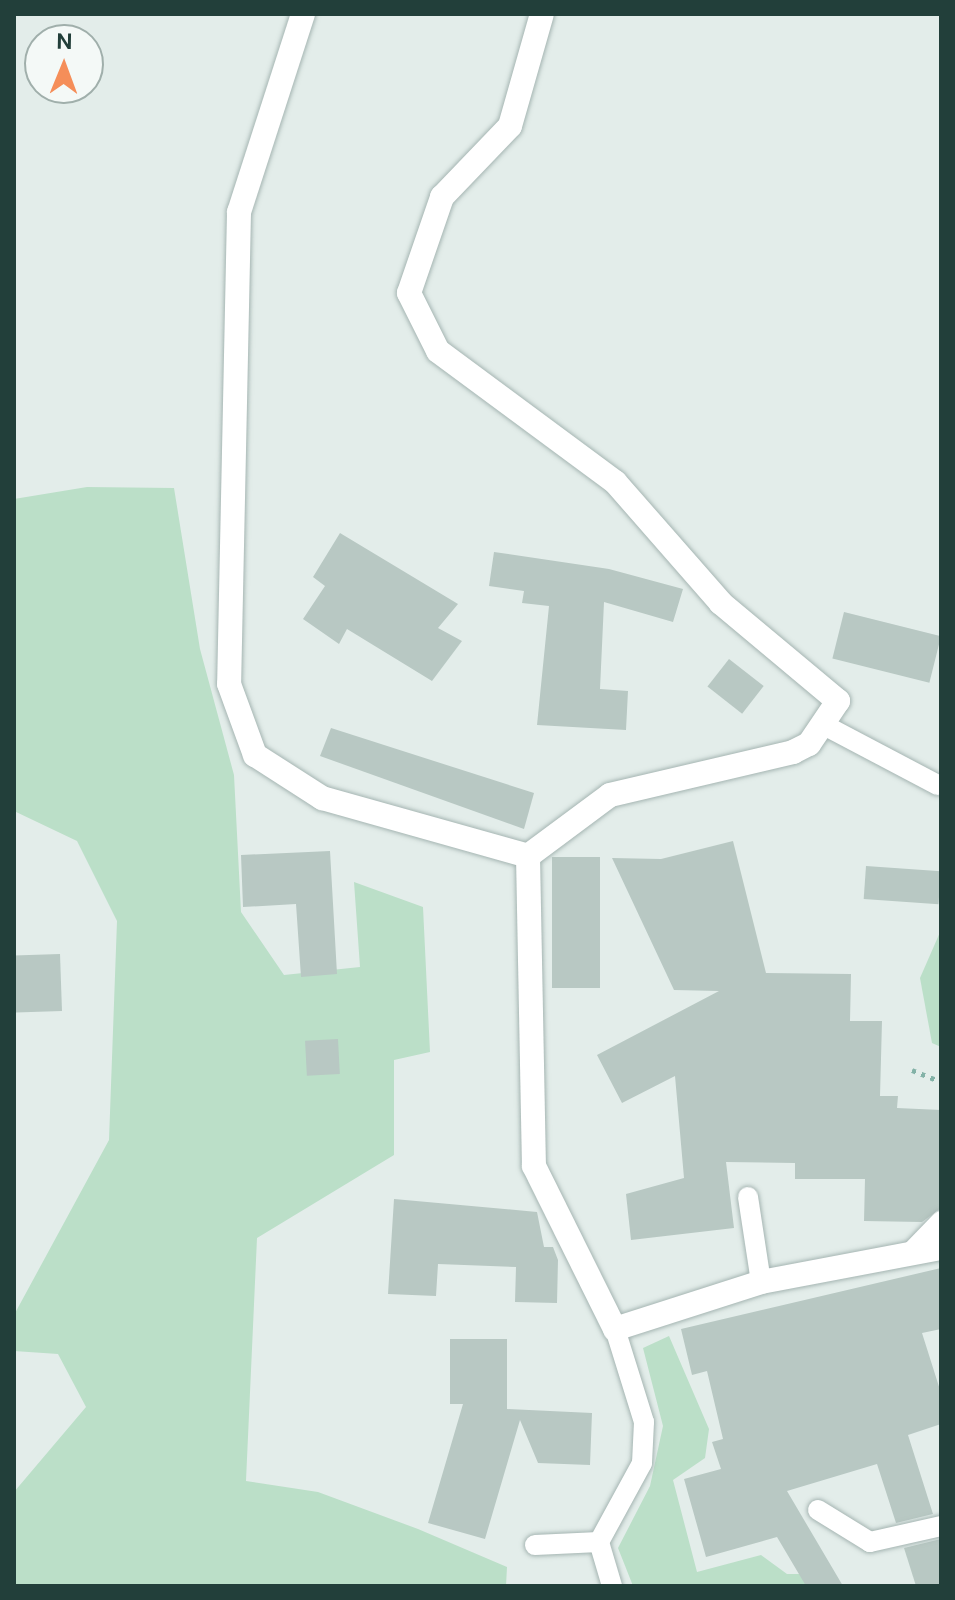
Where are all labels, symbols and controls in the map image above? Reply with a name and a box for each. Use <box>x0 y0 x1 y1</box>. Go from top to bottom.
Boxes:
north arrow <box>24 24 104 104</box>
text: N <box>56 27 73 56</box>

